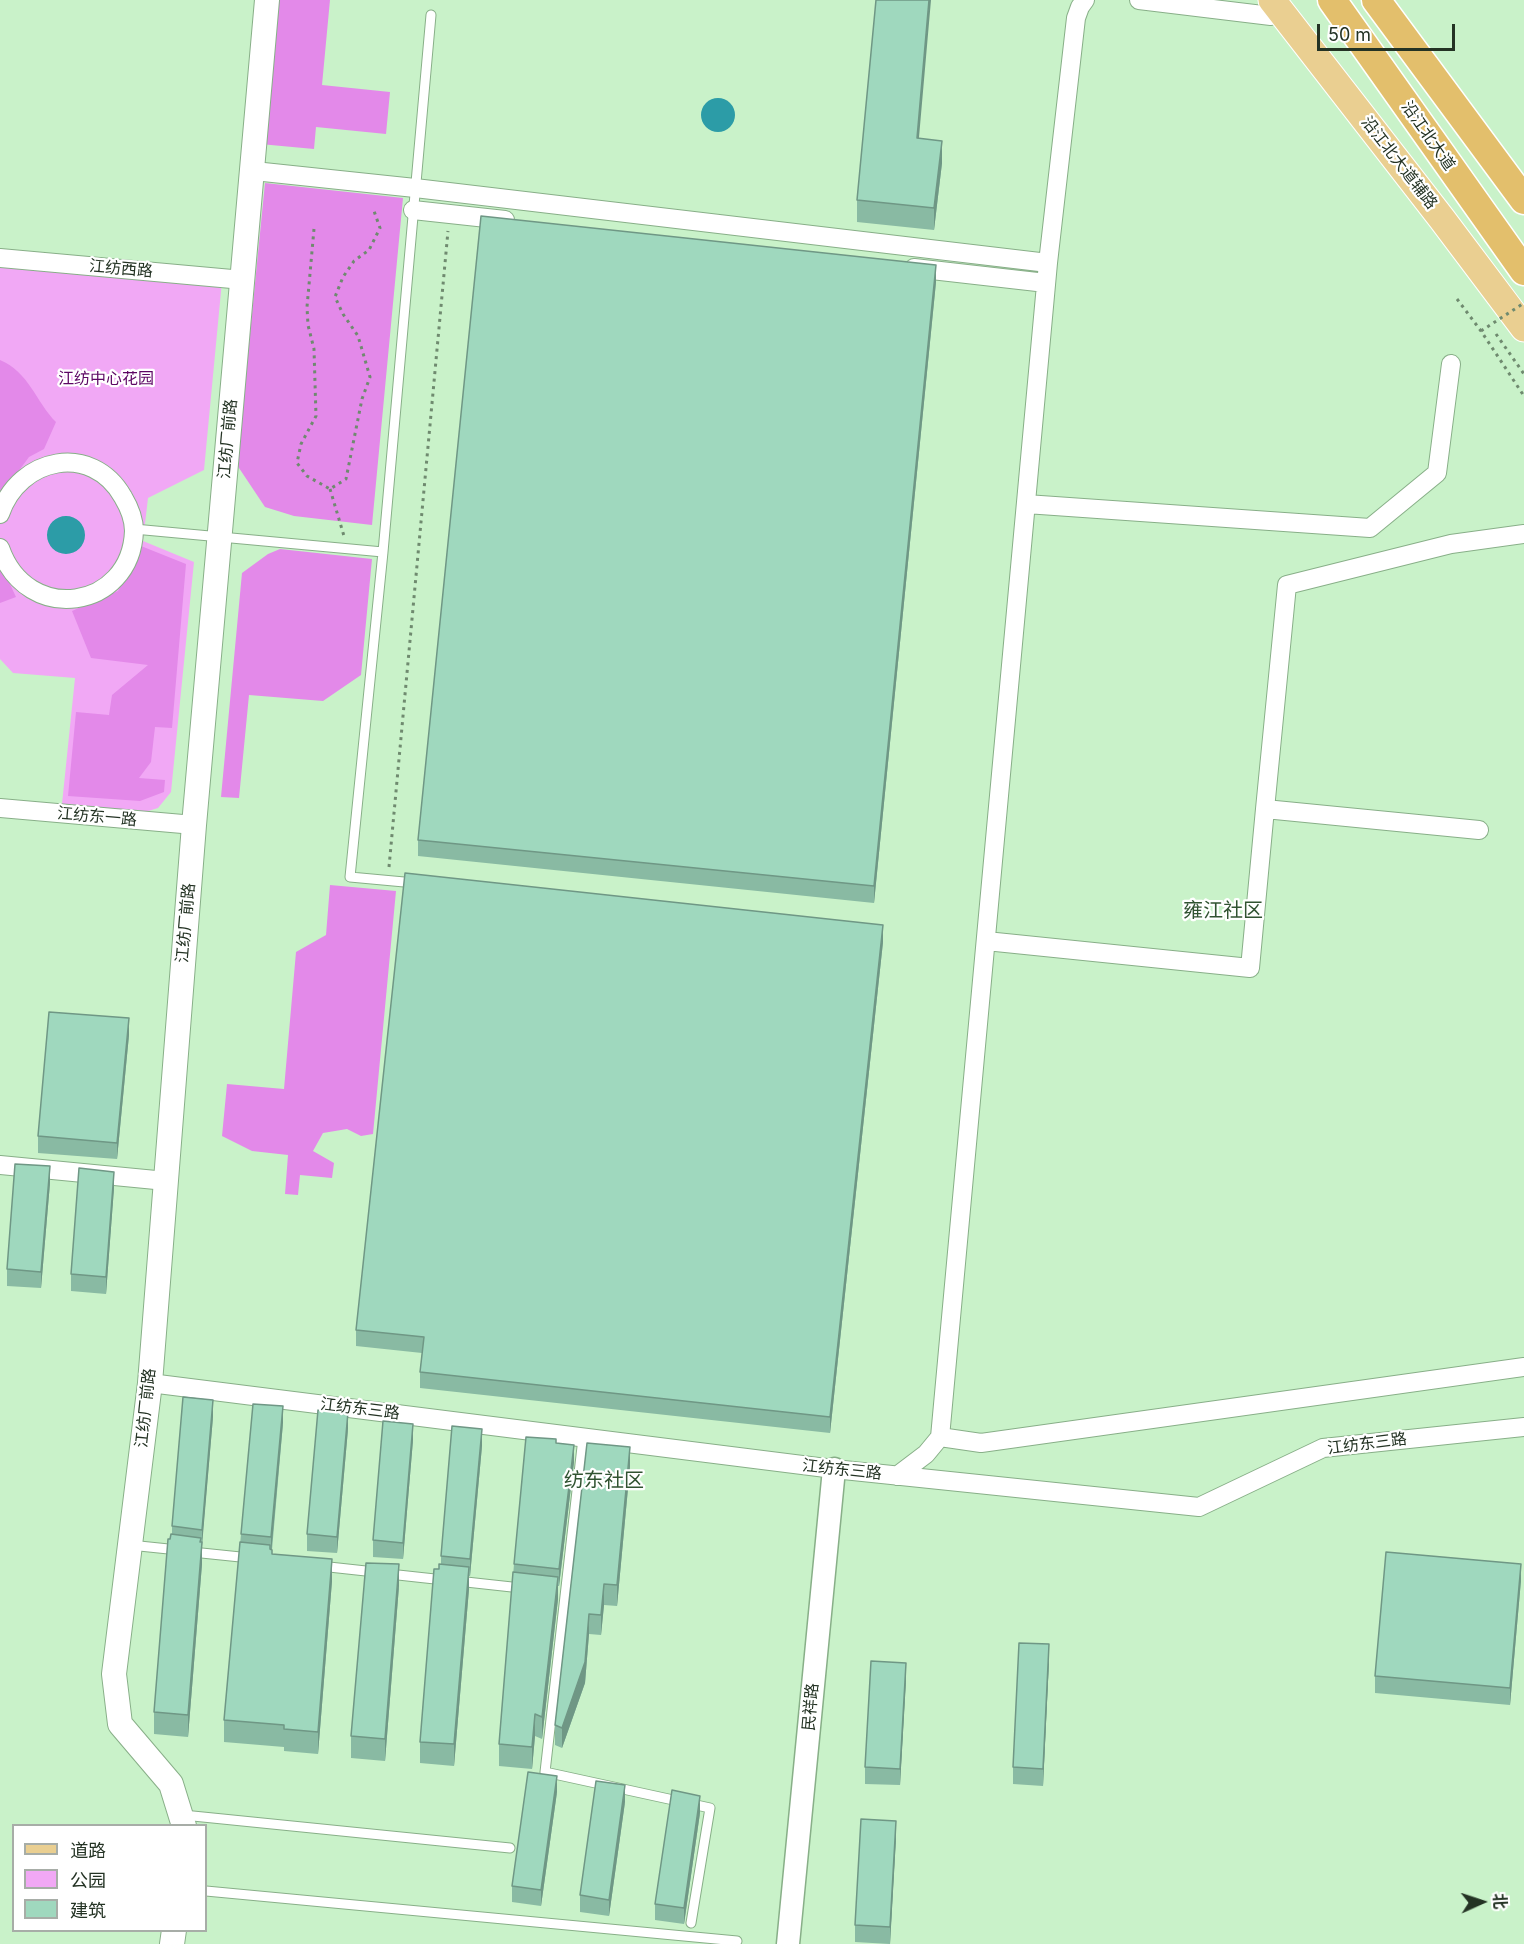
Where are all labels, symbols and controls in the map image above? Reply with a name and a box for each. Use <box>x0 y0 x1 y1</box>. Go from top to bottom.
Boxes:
scale bar <box>1320 12 1458 50</box>
text: 50 m <box>1328 24 1371 45</box>
street label: 沿江北大道 <box>1397 98 1459 174</box>
street label: 沿江北大道辅路 <box>1357 113 1441 213</box>
street label: 江纺西路 <box>88 257 154 281</box>
park label: 江纺中心花园 <box>58 369 154 389</box>
street label: 江纺厂前路 <box>215 398 241 480</box>
street label: 江纺东一路 <box>56 804 138 830</box>
street label: 江纺厂前路 <box>173 882 199 964</box>
district label: 雍江社区 <box>1183 899 1263 923</box>
street label: 江纺厂前路 <box>132 1367 160 1449</box>
street label: 江纺东三路 <box>319 1395 401 1423</box>
street label: 江纺东三路 <box>1326 1430 1408 1458</box>
street label: 江纺东三路 <box>801 1456 883 1484</box>
district label: 纺东社区 <box>564 1469 644 1493</box>
street label: 民祥路 <box>799 1682 823 1732</box>
legend <box>12 1824 207 1932</box>
text: 道路 <box>70 1840 106 1861</box>
text: 公园 <box>70 1870 106 1891</box>
north arrow <box>1452 1872 1512 1932</box>
text: 北 <box>1490 1893 1510 1910</box>
text: 建筑 <box>70 1900 106 1921</box>

